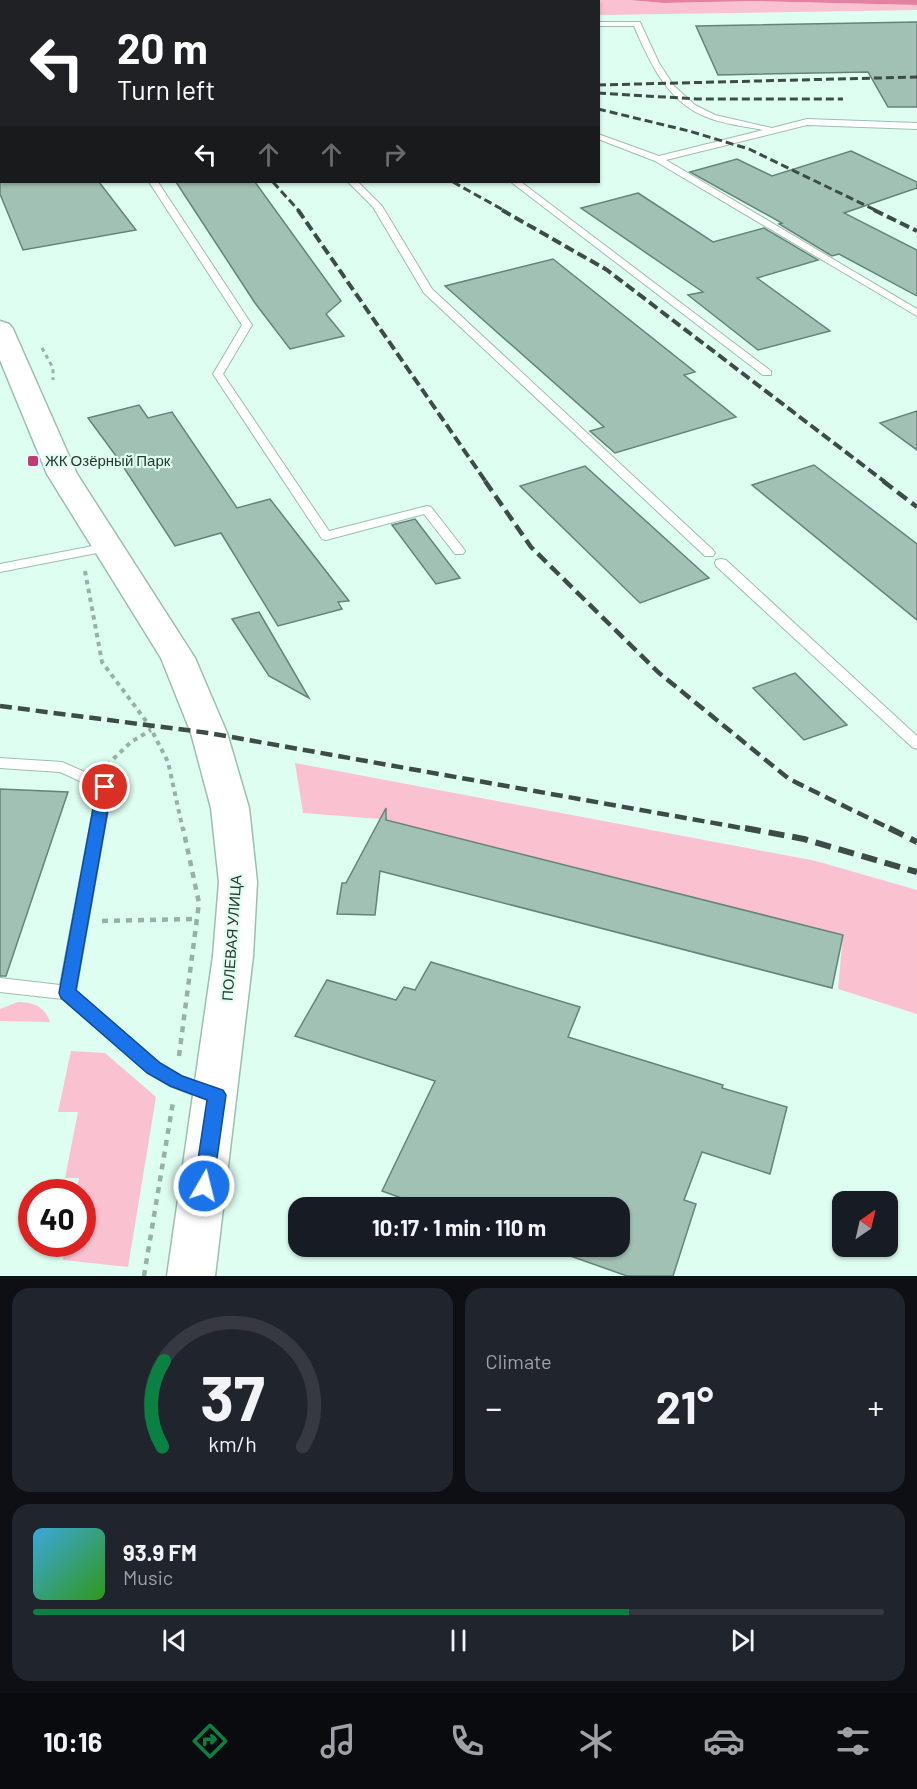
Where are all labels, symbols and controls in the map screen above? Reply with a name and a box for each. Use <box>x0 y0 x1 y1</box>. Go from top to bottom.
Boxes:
text: 20 m <box>117 22 208 72</box>
icon: left <box>18 24 96 102</box>
text: Turn left <box>117 73 215 105</box>
icon: left <box>189 138 222 171</box>
icon: ahead <box>252 138 285 171</box>
icon: ahead <box>315 138 348 171</box>
icon: right <box>378 138 411 171</box>
place label: ЖК Озёрный Парк <box>45 451 171 469</box>
marker: ЖК Озёрный Парк <box>26 454 40 468</box>
pin <box>79 761 130 812</box>
icon: arrive <box>88 770 121 803</box>
street label: ПОЛЕВАЯ УЛИЦА <box>218 874 244 1002</box>
position arrow <box>172 1154 236 1218</box>
speed limit sign: 40 <box>18 1179 96 1257</box>
north arrow <box>832 1191 898 1257</box>
map controls <box>832 1191 898 1257</box>
text: 10:17 · 1 min · 110 m <box>372 1214 546 1240</box>
text: Climate <box>486 1349 552 1373</box>
text: 37 <box>200 1359 265 1433</box>
text: 21° <box>656 1379 714 1433</box>
text: − <box>486 1387 502 1427</box>
text: + <box>868 1387 884 1427</box>
text: km/h <box>208 1431 257 1456</box>
text: 93.9 FM <box>123 1539 197 1565</box>
text: Music <box>123 1565 173 1589</box>
icon: previous <box>158 1624 191 1657</box>
icon: pause <box>442 1624 475 1657</box>
icon: next <box>726 1624 759 1657</box>
icon: directions <box>189 1720 231 1762</box>
icon: music <box>317 1720 359 1762</box>
icon: phone <box>446 1720 488 1762</box>
icon: climate <box>575 1720 617 1762</box>
icon: car <box>703 1720 745 1762</box>
icon: filters <box>832 1720 874 1762</box>
text: 10:16 <box>43 1725 102 1757</box>

